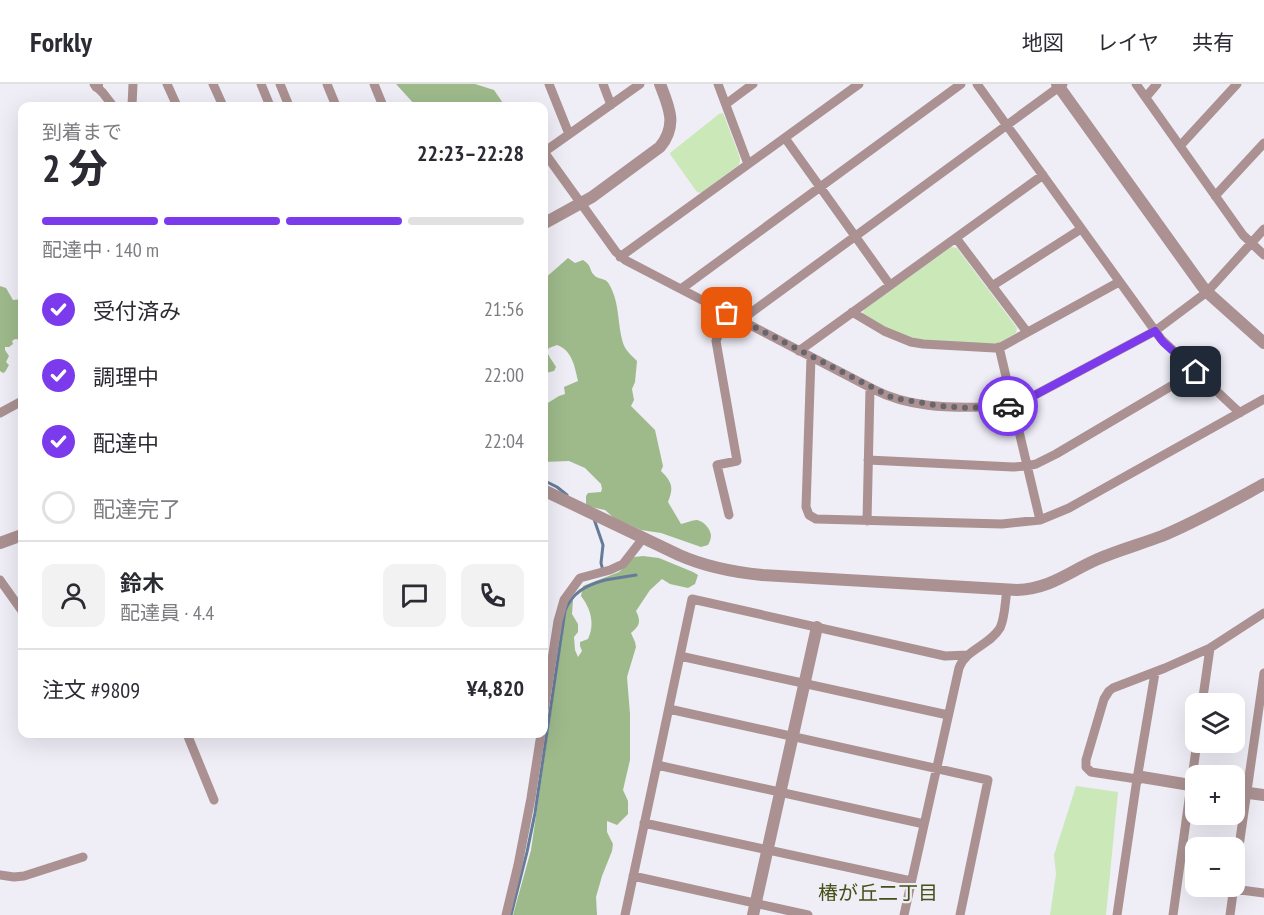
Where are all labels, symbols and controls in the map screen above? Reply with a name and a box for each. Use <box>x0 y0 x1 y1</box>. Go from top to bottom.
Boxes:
text: Forkly <box>30 23 92 60</box>
text: 地図 <box>1022 29 1064 56</box>
text: レイヤ <box>1097 29 1159 56</box>
text: 共有 <box>1192 29 1234 56</box>
text: 到着まで <box>42 119 122 145</box>
text: 22:23–22:28 <box>417 139 524 167</box>
text: 2 分 <box>42 142 108 193</box>
text: 配達中 · 140 m <box>42 237 159 263</box>
pin <box>701 287 752 338</box>
icon: check <box>42 293 75 326</box>
text: 21:56 <box>484 296 524 322</box>
icon: bag <box>710 296 743 329</box>
text: 受付済み <box>93 297 181 325</box>
pin <box>1170 346 1221 397</box>
icon: home <box>1179 355 1212 388</box>
icon: check <box>42 359 75 392</box>
text: 22:00 <box>484 362 524 388</box>
text: 調理中 <box>93 363 159 391</box>
courier <box>978 376 1038 436</box>
icon: car <box>992 390 1025 423</box>
icon: check <box>42 425 75 458</box>
text: 22:04 <box>484 428 524 454</box>
text: 配達中 <box>93 429 159 457</box>
text: 配達完了 <box>93 495 181 523</box>
button: person <box>42 564 105 627</box>
button: chat <box>383 564 446 627</box>
button: phone <box>461 564 524 627</box>
text: 鈴木 <box>120 569 164 597</box>
text: 配達員 · 4.4 <box>120 600 214 626</box>
text: ¥4,820 <box>467 674 524 702</box>
text: 注文 #9809 <box>42 676 140 704</box>
map controls <box>1185 693 1245 897</box>
button: layers <box>1185 693 1245 753</box>
button: + <box>1185 765 1245 825</box>
button: − <box>1185 837 1245 897</box>
district label: 椿が丘二丁目 <box>818 880 938 906</box>

